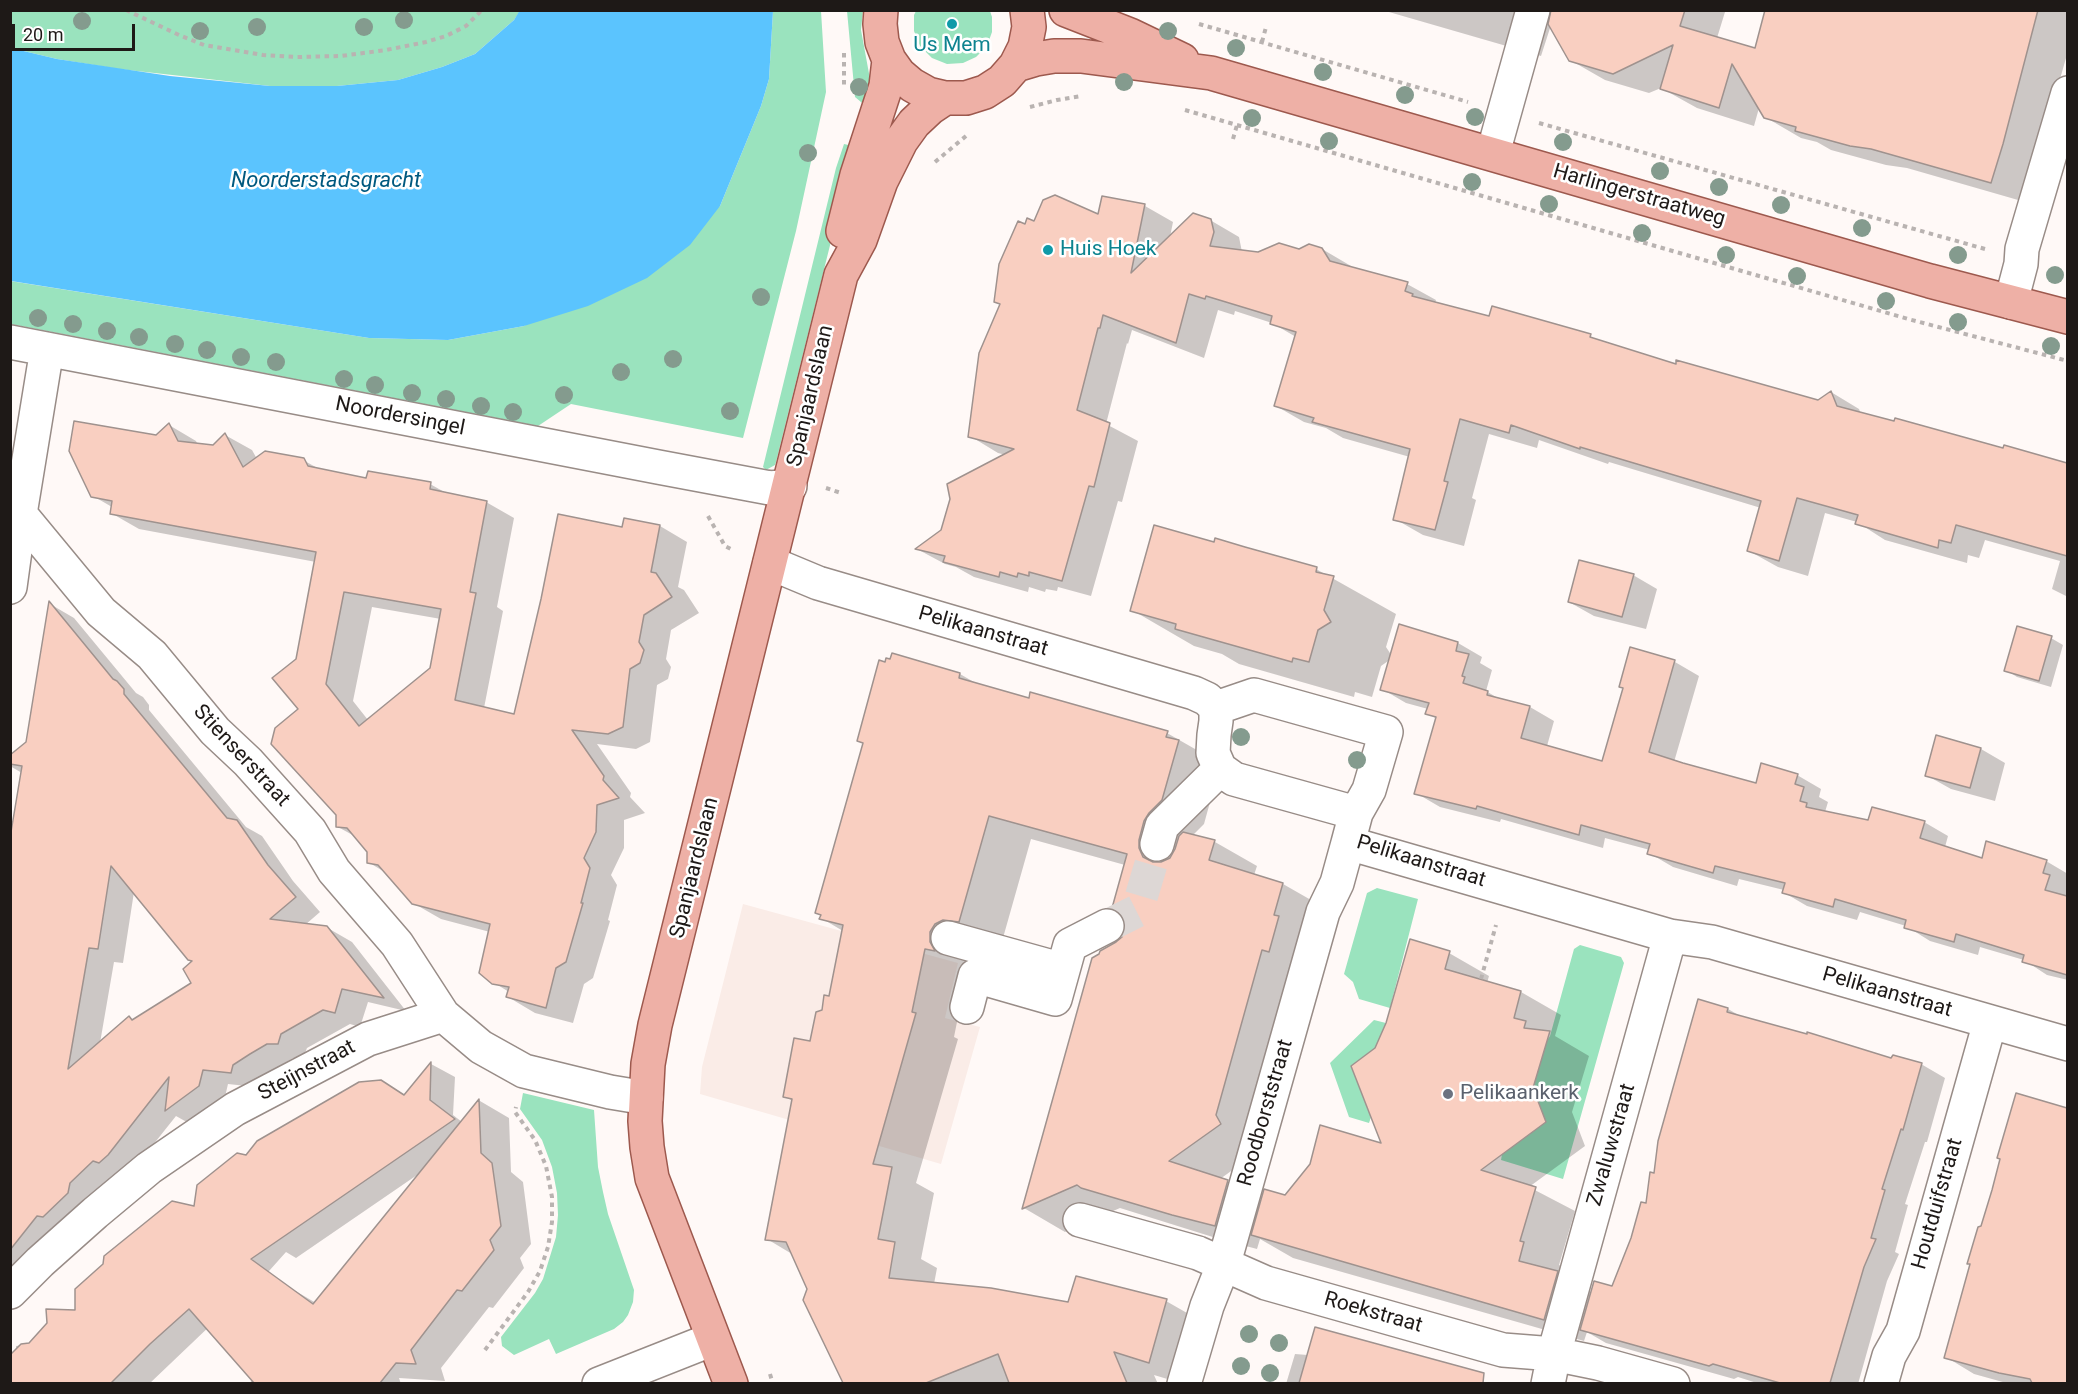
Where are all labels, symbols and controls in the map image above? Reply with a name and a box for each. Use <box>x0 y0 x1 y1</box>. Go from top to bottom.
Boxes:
scale bar <box>15 12 138 50</box>
marker: Us Mem <box>945 17 959 31</box>
text: 20 m <box>23 24 63 45</box>
place label: Us Mem <box>913 33 991 59</box>
street label: Harlingerstraatweg <box>1550 159 1728 233</box>
water label: Noorderstadsgracht <box>231 168 421 194</box>
place label: Huis Hoek <box>1060 237 1156 263</box>
marker: Huis Hoek <box>1041 243 1055 257</box>
street label: Spanjaardslaan <box>782 323 840 469</box>
street label: Noordersingel <box>333 392 467 442</box>
street label: Pelikaanstraat <box>915 601 1051 663</box>
street label: Stienserstraat <box>187 700 295 812</box>
street label: Spanjaardslaan <box>665 795 725 941</box>
street label: Pelikaanstraat <box>1353 830 1489 894</box>
street label: Pelikaanstraat <box>1819 962 1955 1024</box>
street label: Steijnstraat <box>254 1035 360 1107</box>
street label: Roodborststraat <box>1233 1037 1299 1189</box>
place label: Pelikaankerk <box>1460 1081 1579 1107</box>
street label: Zwaluwstraat <box>1583 1081 1641 1209</box>
marker: Pelikaankerk <box>1441 1087 1455 1101</box>
street label: Houtduifstraat <box>1907 1135 1969 1273</box>
street label: Roekstraat <box>1321 1287 1425 1339</box>

